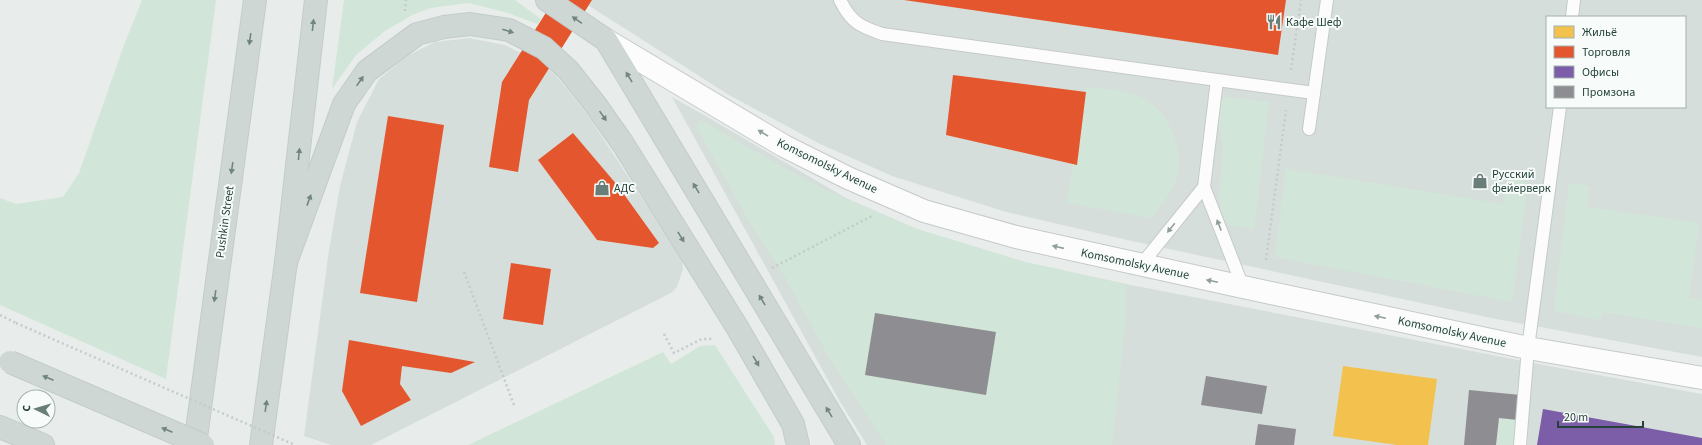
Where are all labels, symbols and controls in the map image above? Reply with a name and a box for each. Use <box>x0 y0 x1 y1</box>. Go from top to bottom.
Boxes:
restaurant icon: Кафе Шеф <box>1265 13 1283 31</box>
place label: Кафе Шеф <box>1286 14 1342 31</box>
one-way arrow <box>571 16 582 24</box>
legend <box>1546 16 1686 108</box>
one-way arrow <box>310 19 316 31</box>
text: Жильё <box>1582 24 1617 41</box>
one-way arrow <box>503 28 515 34</box>
one-way arrow <box>247 33 253 45</box>
text: Торговля <box>1582 44 1630 61</box>
text: Офисы <box>1582 64 1619 81</box>
one-way arrow <box>625 71 632 83</box>
one-way arrow <box>356 75 364 86</box>
text: Промзона <box>1582 84 1635 101</box>
one-way arrow <box>599 110 607 121</box>
one-way arrow <box>757 130 769 137</box>
street label: Komsomolsky Avenue <box>774 134 880 198</box>
one-way arrow <box>295 148 302 160</box>
one-way arrow <box>229 161 236 174</box>
place label: Русский фейерверк <box>1492 166 1551 197</box>
shop icon: Русский фейерверк <box>1471 172 1489 190</box>
shop icon: АДС <box>593 179 611 197</box>
place label: АДС <box>614 180 635 197</box>
one-way arrow <box>692 182 699 194</box>
street label: Pushkin Street <box>212 185 238 259</box>
one-way arrow <box>307 193 313 205</box>
one-way arrow <box>1215 218 1221 230</box>
one-way arrow <box>1166 223 1175 233</box>
one-way arrow <box>677 232 685 242</box>
one-way arrow <box>1052 243 1064 249</box>
street label: Komsomolsky Avenue <box>1079 244 1191 284</box>
one-way arrow <box>1206 277 1218 283</box>
one-way arrow <box>212 290 218 302</box>
one-way arrow <box>759 294 766 306</box>
street label: Komsomolsky Avenue <box>1396 312 1508 352</box>
one-way arrow <box>1374 313 1387 319</box>
one-way arrow <box>753 355 760 367</box>
one-way arrow <box>42 375 53 381</box>
north arrow <box>16 389 56 429</box>
one-way arrow <box>263 400 270 412</box>
scale bar <box>1558 403 1643 429</box>
text: С <box>19 404 34 412</box>
one-way arrow <box>825 407 833 417</box>
text: 20 m <box>1564 409 1588 426</box>
one-way arrow <box>161 426 173 432</box>

